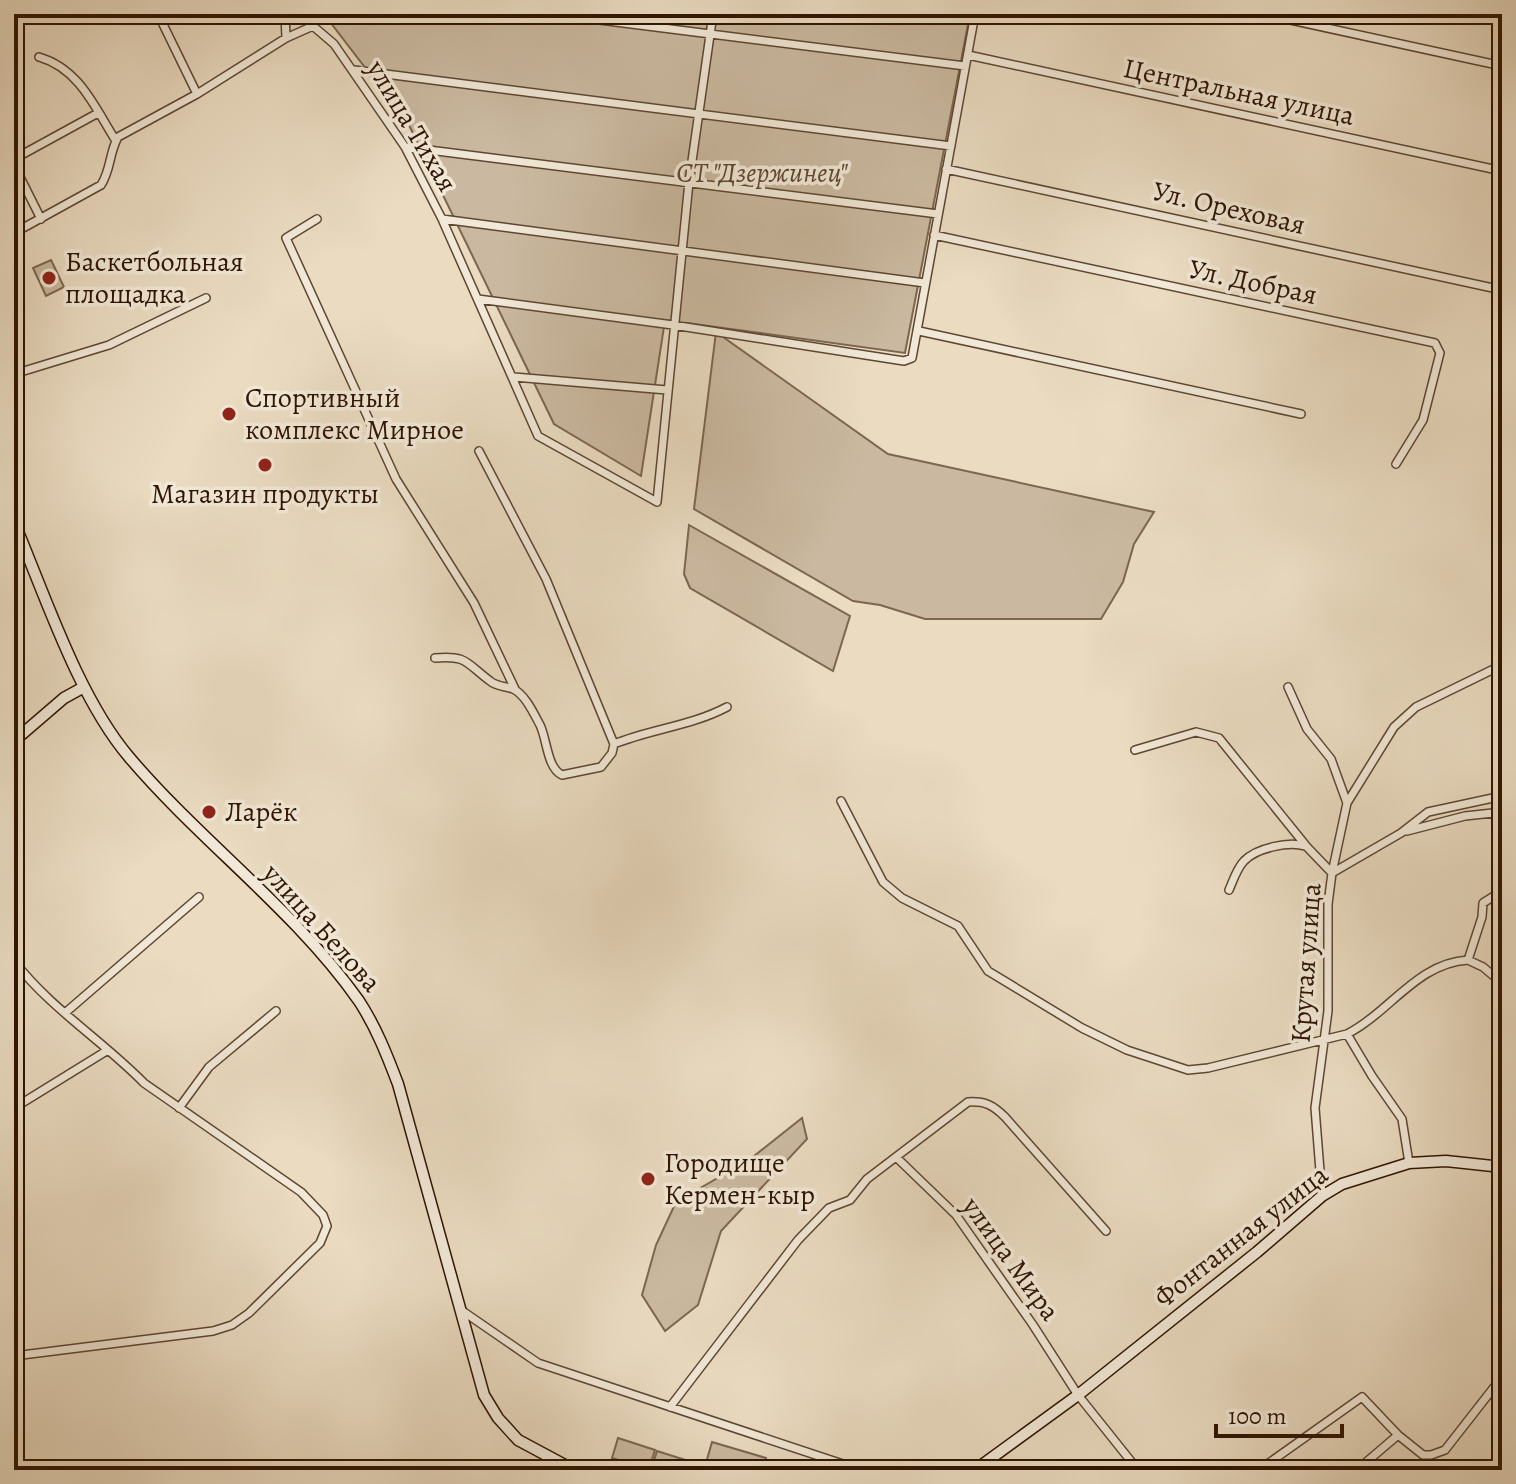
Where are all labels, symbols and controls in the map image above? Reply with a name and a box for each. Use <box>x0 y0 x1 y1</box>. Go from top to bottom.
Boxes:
street label: Центральная улица <box>1120 49 1358 135</box>
street label: улица Тихая <box>357 52 466 199</box>
park label: СТ "Дзержинец" <box>676 154 848 192</box>
street label: Ул. Ореховая <box>1149 172 1309 244</box>
place label: Баскетбольная площадка <box>65 243 244 313</box>
street label: Ул. Добрая <box>1186 250 1320 314</box>
marker: Баскетбольная площадка <box>40 269 58 287</box>
place label: Спортивный комплекс Мирное <box>245 379 464 449</box>
marker: Спортивный комплекс Мирное <box>220 405 238 423</box>
marker: Магазин продукты <box>256 456 274 474</box>
place label: Магазин продукты <box>151 475 379 513</box>
place label: Ларёк <box>225 793 298 831</box>
marker: Ларёк <box>200 803 218 821</box>
street label: улица Белова <box>253 855 390 1001</box>
street label: Крутая улица <box>1281 882 1331 1044</box>
place label: Городище Кермен-кыр <box>664 1144 815 1214</box>
street label: Фонтанная улица <box>1146 1156 1336 1316</box>
marker: Городище Кермен-кыр <box>639 1170 657 1188</box>
street label: улица Мира <box>953 1189 1069 1329</box>
scale bar <box>1216 1388 1342 1438</box>
text: 100 m <box>1228 1400 1287 1432</box>

